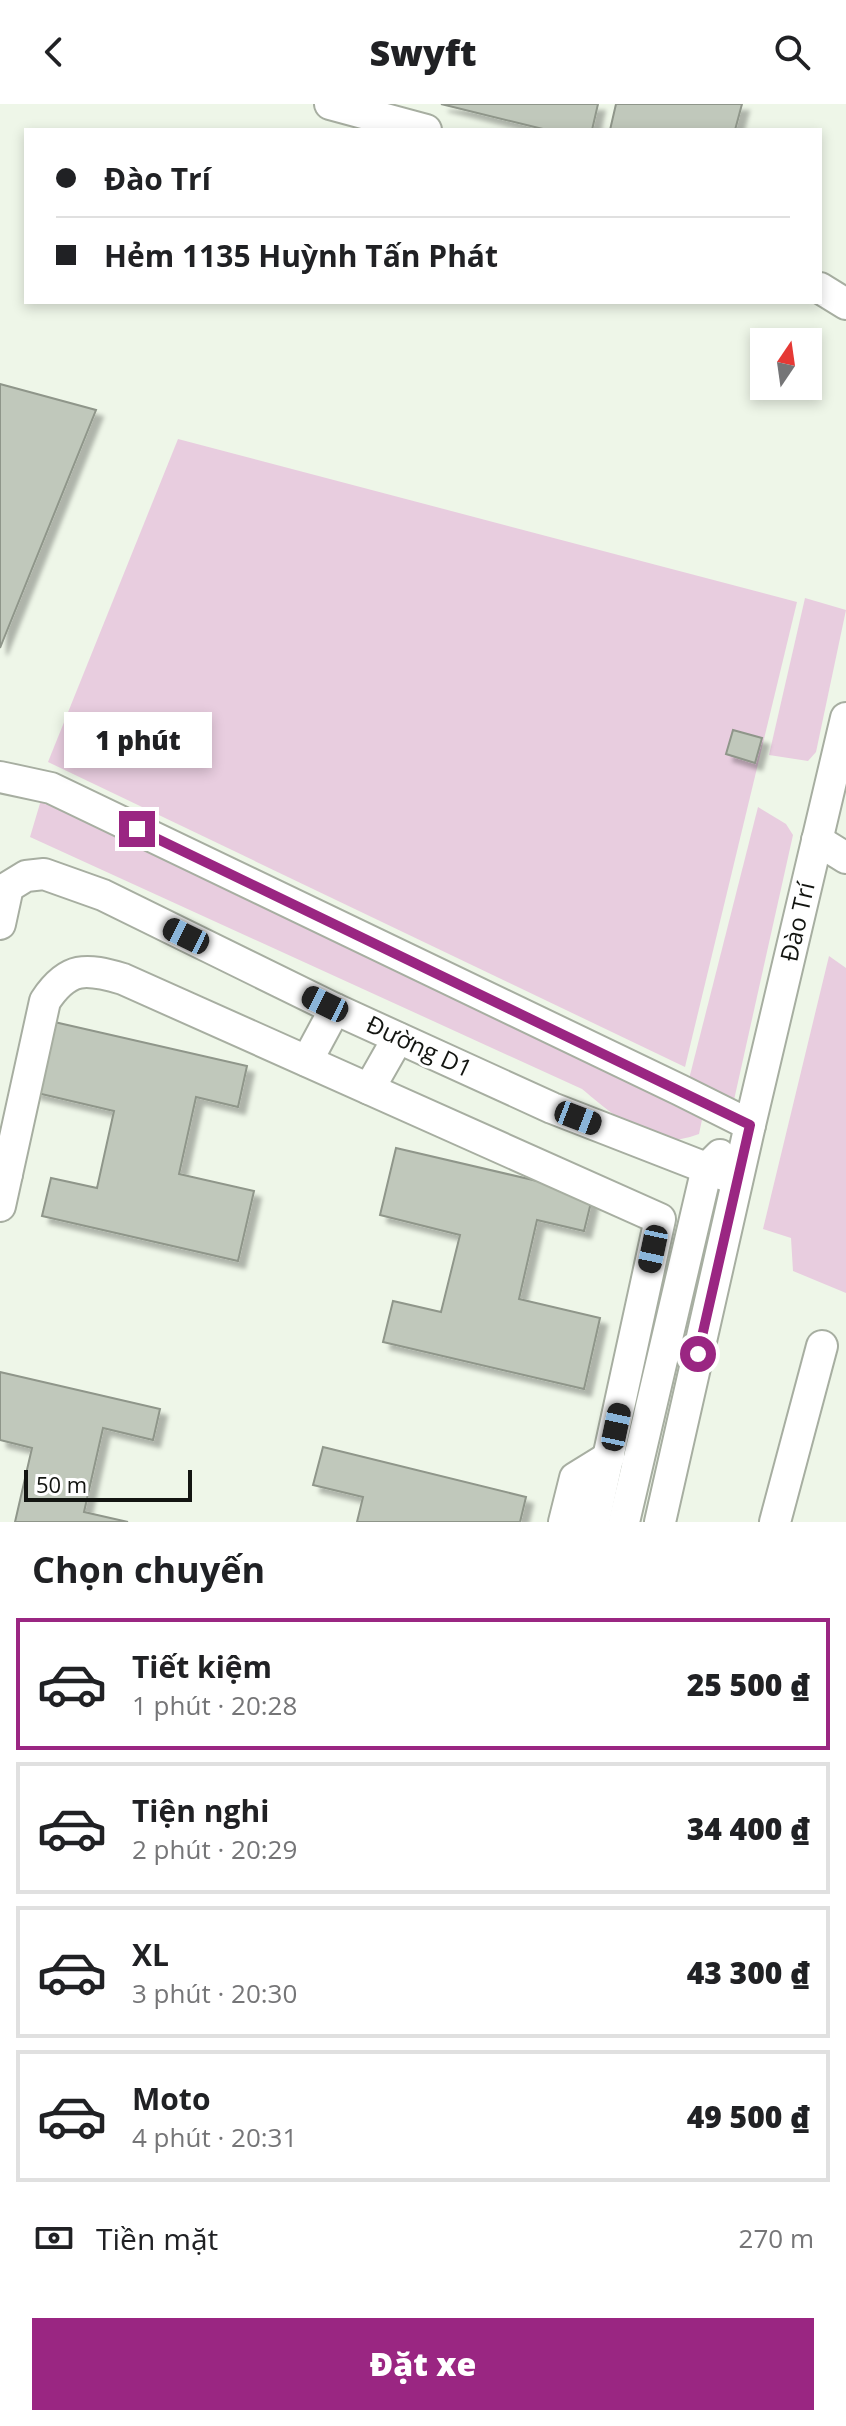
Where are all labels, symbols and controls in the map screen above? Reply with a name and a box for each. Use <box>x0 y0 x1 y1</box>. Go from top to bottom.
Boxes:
text: Swyft <box>370 28 476 77</box>
icon: back <box>32 30 76 74</box>
icon: search <box>770 30 814 74</box>
text: Đào Trí <box>104 158 211 199</box>
text: Hẻm 1135 Huỳnh Tấn Phát <box>104 235 498 276</box>
north arrow <box>750 328 822 400</box>
map controls <box>750 328 822 400</box>
callout: 1 phút <box>63 713 211 769</box>
text: 1 phút <box>95 722 181 758</box>
route end <box>119 811 155 847</box>
street label: Đào Trí <box>771 878 822 965</box>
car <box>159 915 213 957</box>
car <box>298 983 352 1025</box>
street label: Đường D1 <box>361 1007 478 1084</box>
car <box>551 1098 605 1138</box>
car <box>636 1223 670 1275</box>
route start <box>680 1336 716 1372</box>
car <box>599 1401 633 1453</box>
scale bar <box>24 1466 192 1502</box>
text: 50 m <box>36 1469 87 1499</box>
text: Chọn chuyến <box>32 1545 265 1594</box>
text: Tiết kiệm <box>132 1646 272 1687</box>
icon: car <box>36 1648 108 1720</box>
text: 25 500 ₫ <box>687 1664 810 1705</box>
text: 1 phút · 20:28 <box>132 1687 297 1723</box>
text: Tiện nghi <box>132 1790 269 1831</box>
icon: car <box>36 1792 108 1864</box>
text: 34 400 ₫ <box>687 1808 810 1849</box>
text: 2 phút · 20:29 <box>132 1831 297 1867</box>
text: XL <box>132 1934 169 1975</box>
icon: car <box>36 1936 108 2008</box>
text: 43 300 ₫ <box>687 1952 810 1993</box>
text: 3 phút · 20:30 <box>132 1975 297 2011</box>
text: Moto <box>132 2078 210 2119</box>
icon: car <box>36 2080 108 2152</box>
text: 49 500 ₫ <box>687 2096 810 2137</box>
text: 4 phút · 20:31 <box>132 2119 297 2155</box>
icon: cash <box>32 2216 76 2260</box>
text: Tiền mặt <box>96 2218 218 2259</box>
text: 270 m <box>739 2220 814 2256</box>
button: Đặt xe <box>32 2318 814 2410</box>

